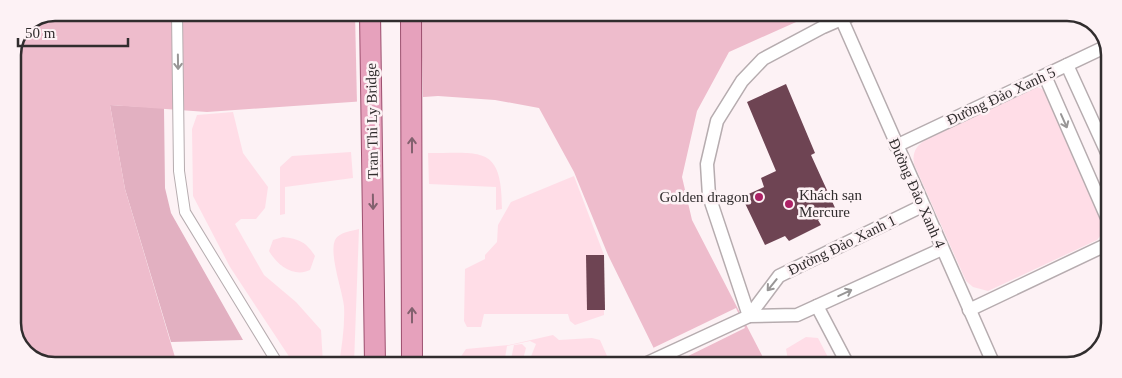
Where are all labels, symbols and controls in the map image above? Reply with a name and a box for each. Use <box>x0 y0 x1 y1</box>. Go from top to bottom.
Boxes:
scale bar <box>18 15 128 47</box>
text: 50 m <box>25 25 56 41</box>
one-way arrow <box>173 53 183 69</box>
street label: Tran Thi Ly Bridge <box>363 62 381 179</box>
street label: Đường Đảo Xanh 5 <box>944 64 1058 128</box>
one-way arrow <box>1060 113 1070 128</box>
street label: Đường Đảo Xanh 4 <box>886 136 949 251</box>
one-way arrow <box>407 137 417 153</box>
place label: Khách sạn Mercure <box>799 187 862 220</box>
place label: Golden dragon <box>659 189 749 205</box>
marker: Golden dragon <box>753 191 765 203</box>
one-way arrow <box>368 194 378 210</box>
marker: Khách sạn Mercure <box>783 198 795 210</box>
street label: Đường Đảo Xanh 1 <box>785 212 899 278</box>
one-way arrow <box>766 278 777 291</box>
one-way arrow <box>837 287 852 297</box>
one-way arrow <box>407 308 417 324</box>

